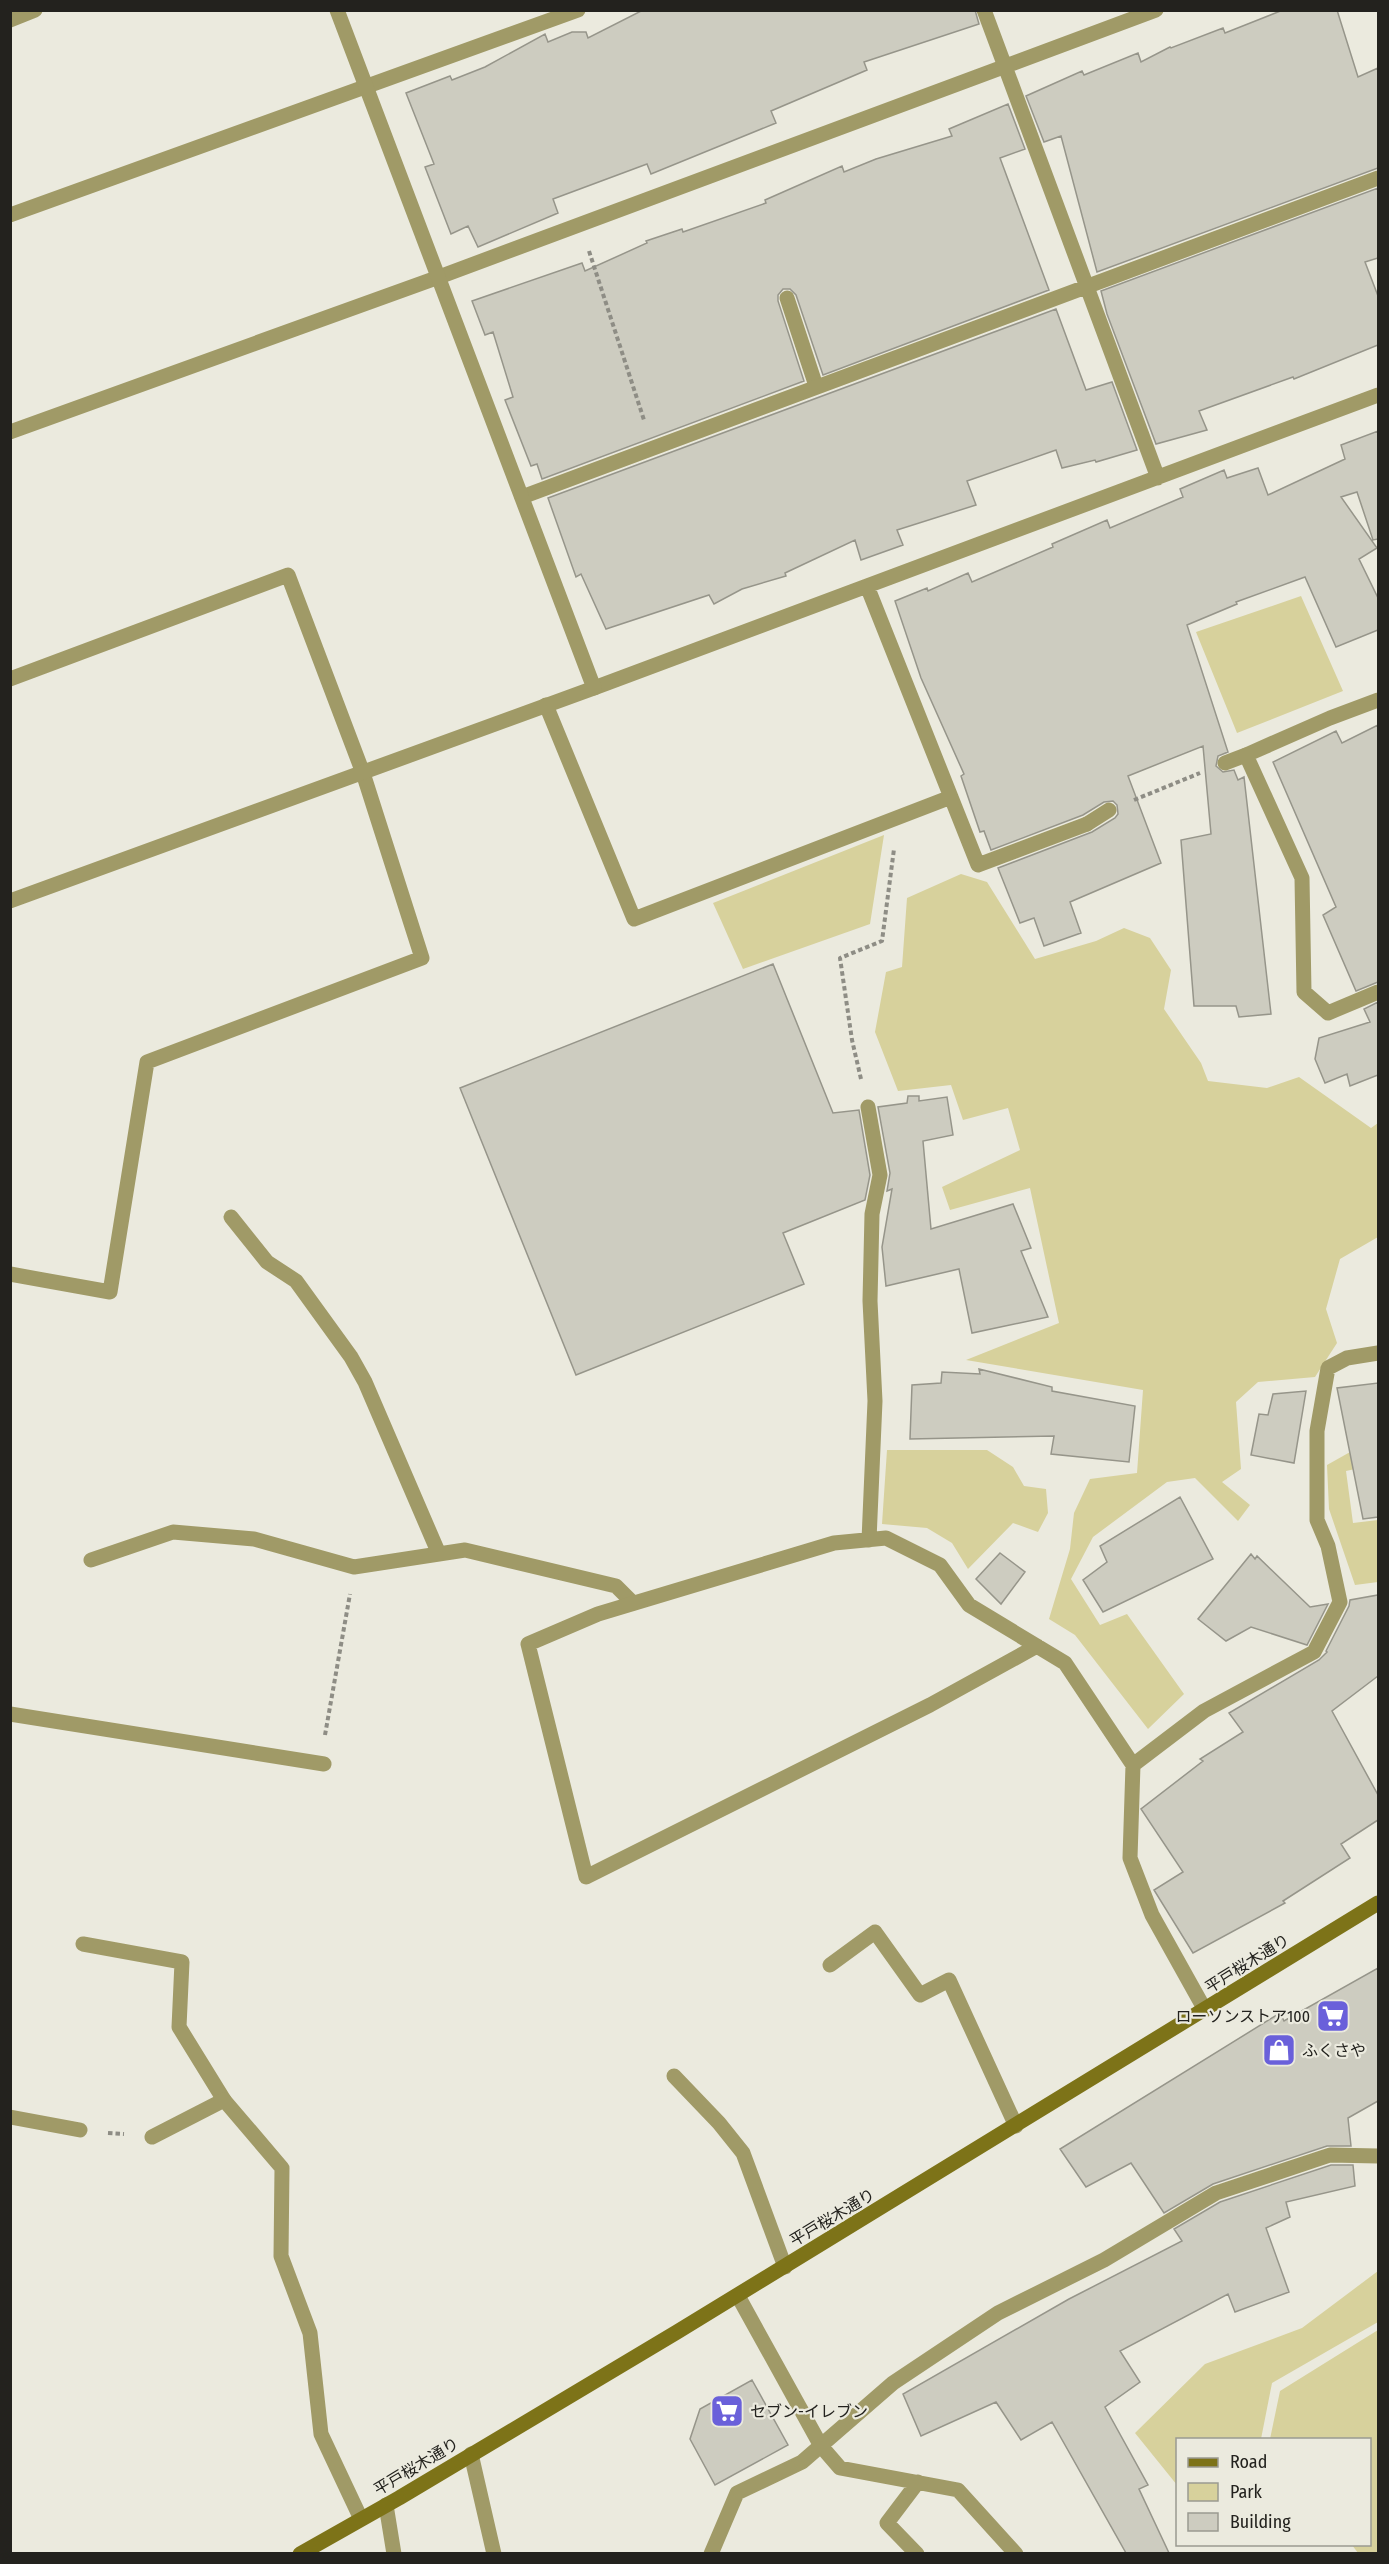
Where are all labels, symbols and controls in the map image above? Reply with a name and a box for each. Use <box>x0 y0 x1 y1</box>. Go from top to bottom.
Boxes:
street label: 平戸桜木通り <box>1202 1930 1293 1997</box>
supermarket icon: ローソンストア100 <box>1315 1998 1351 2034</box>
place label: ローソンストア100 <box>1175 2007 1310 2026</box>
shop icon: ふくさや <box>1261 2032 1297 2068</box>
place label: ふくさや <box>1302 2041 1366 2060</box>
street label: 平戸桜木通り <box>786 2185 878 2250</box>
supermarket icon: セブン-イレブン <box>709 2393 745 2429</box>
place label: セブン-イレブン <box>750 2402 868 2421</box>
street label: 平戸桜木通り <box>370 2434 462 2499</box>
legend <box>1176 2438 1371 2546</box>
text: Road <box>1230 2451 1267 2473</box>
text: Park <box>1230 2481 1263 2503</box>
text: Building <box>1230 2511 1291 2533</box>

